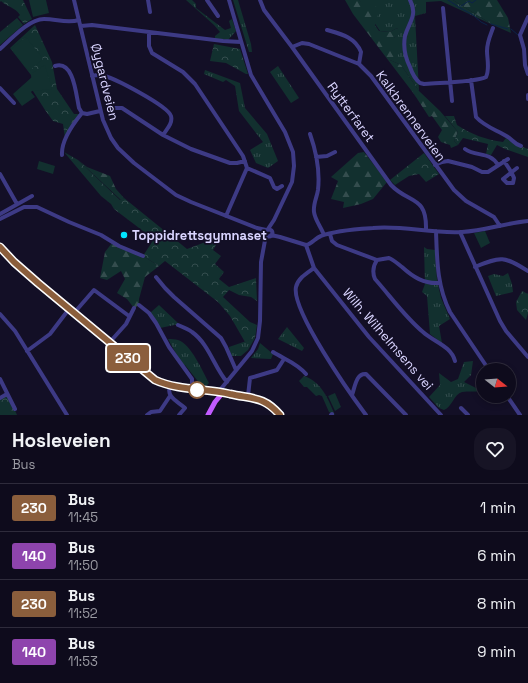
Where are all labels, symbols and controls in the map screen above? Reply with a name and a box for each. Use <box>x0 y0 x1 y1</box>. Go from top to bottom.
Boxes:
street label: Øygardveien <box>87 42 123 122</box>
street label: Kalkbrennerveien <box>372 67 450 165</box>
street label: Rytterfaret <box>324 79 378 145</box>
place label: Toppidrettsgymnaset <box>132 227 267 244</box>
marker: Toppidrettsgymnaset <box>119 230 129 240</box>
street label: Wilh. Wilhelmsens vei <box>339 284 437 394</box>
line badge: 230 <box>105 345 151 371</box>
text: 230 <box>115 349 141 367</box>
north arrow <box>476 363 516 403</box>
map controls <box>476 363 516 403</box>
unlabelled marker <box>188 381 206 399</box>
text: Hosleveien <box>12 428 111 453</box>
button: heart <box>474 428 516 470</box>
text: Bus <box>12 456 35 473</box>
text: Bus <box>68 490 95 509</box>
text: 1 min <box>480 498 516 517</box>
text: 230 <box>21 499 47 517</box>
text: 11:45 <box>68 509 98 526</box>
text: Bus <box>68 538 95 557</box>
text: 6 min <box>477 546 516 565</box>
text: 140 <box>22 547 46 565</box>
text: 11:50 <box>68 557 98 574</box>
text: Bus <box>68 586 95 605</box>
text: 8 min <box>477 594 516 613</box>
text: 230 <box>21 595 47 613</box>
text: 11:52 <box>68 605 98 622</box>
text: Bus <box>68 634 95 653</box>
text: 9 min <box>477 642 516 661</box>
text: 140 <box>22 643 46 661</box>
text: 11:53 <box>68 653 98 670</box>

